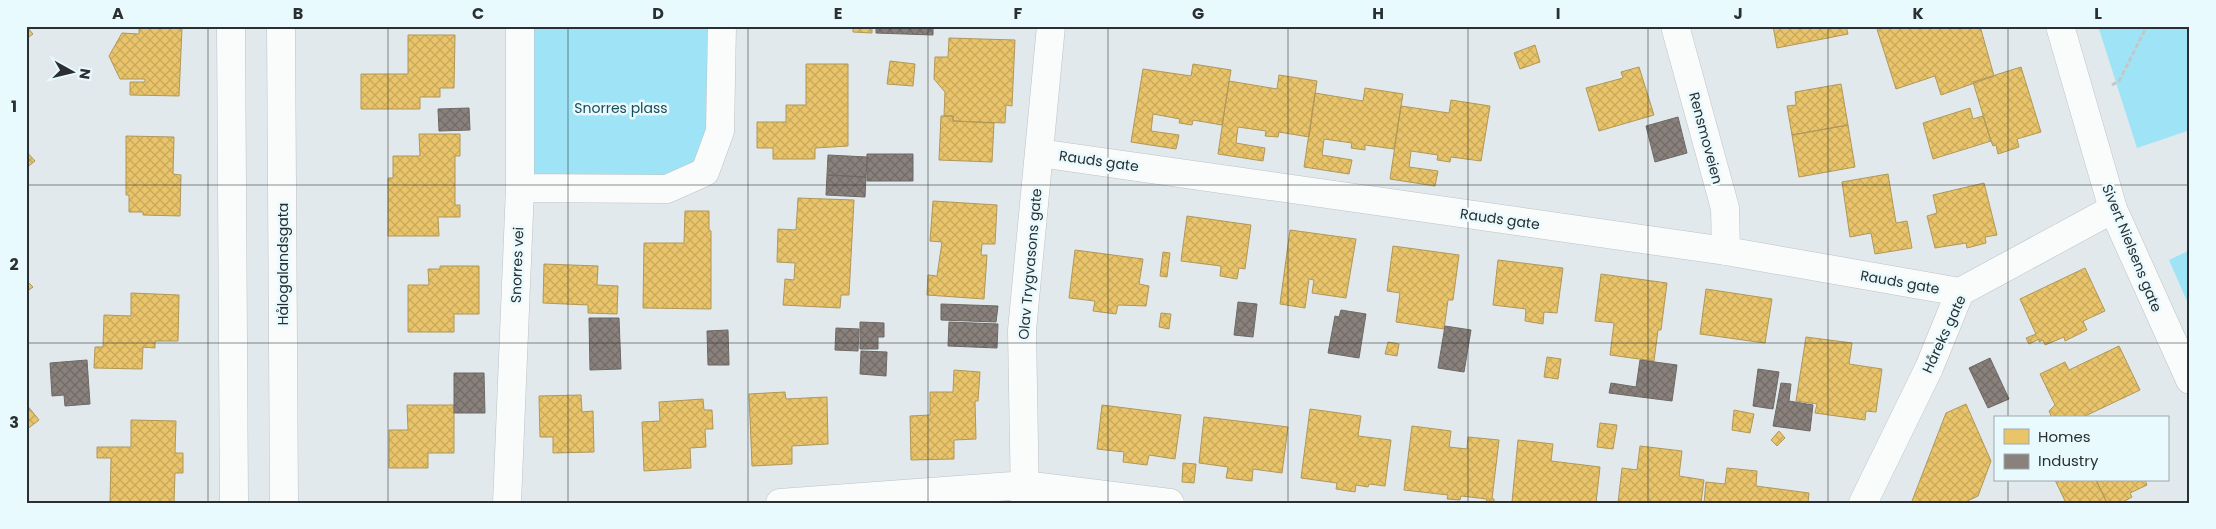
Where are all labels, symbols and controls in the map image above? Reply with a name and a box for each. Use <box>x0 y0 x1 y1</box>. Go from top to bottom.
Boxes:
text: A <box>112 2 124 25</box>
text: B <box>293 2 303 25</box>
text: C <box>472 2 484 25</box>
text: D <box>652 2 664 25</box>
text: E <box>834 2 842 25</box>
text: F <box>1014 2 1023 25</box>
text: G <box>1192 2 1204 25</box>
text: H <box>1372 2 1384 25</box>
text: I <box>1556 2 1560 25</box>
text: J <box>1733 2 1743 25</box>
text: K <box>1912 2 1924 25</box>
text: L <box>2094 2 2102 25</box>
north arrow <box>48 48 98 98</box>
text: N <box>74 67 96 80</box>
street label: Rensmoveien <box>1684 90 1728 186</box>
text: 1 <box>11 95 17 118</box>
park label: Snorres plass <box>574 98 668 118</box>
street label: Rauds gate <box>1058 146 1140 177</box>
street label: Sivert Nielsens gate <box>2097 181 2167 315</box>
street label: Olav Trygvasons gate <box>1013 187 1047 341</box>
street label: Hålogalandsgata <box>273 203 293 325</box>
street label: Rauds gate <box>1459 204 1541 235</box>
street label: Snorres vei <box>506 227 528 303</box>
text: 2 <box>9 253 19 276</box>
street label: Rauds gate <box>1859 265 1942 299</box>
street label: Håreks gate <box>1917 291 1971 376</box>
text: 3 <box>9 411 19 434</box>
legend <box>1994 416 2168 482</box>
text: Homes <box>2038 426 2091 447</box>
text: Industry <box>2038 450 2099 471</box>

